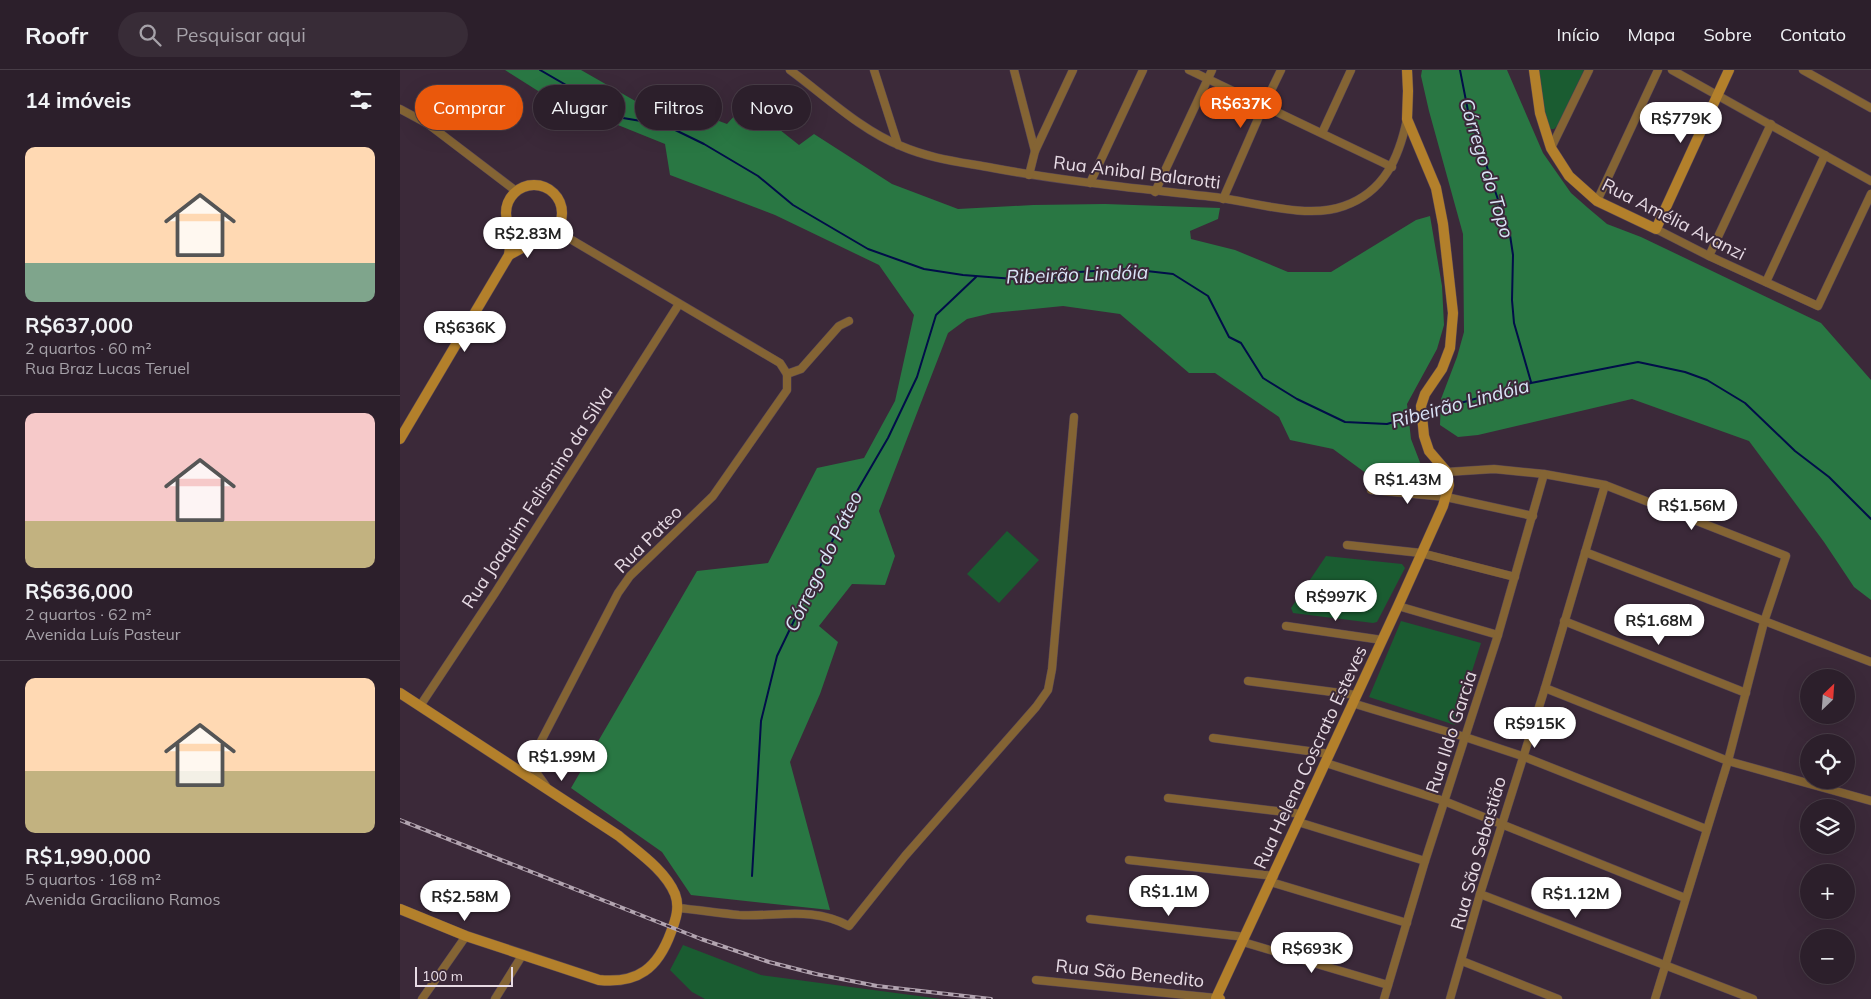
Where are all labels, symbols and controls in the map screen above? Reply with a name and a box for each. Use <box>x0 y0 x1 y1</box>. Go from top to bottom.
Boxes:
search box <box>118 12 468 57</box>
text: Roofr <box>25 20 88 50</box>
icon: search <box>136 21 164 49</box>
text: Pesquisar aqui <box>176 23 306 47</box>
text: Início <box>1557 23 1600 46</box>
text: Mapa <box>1628 23 1675 46</box>
text: Sobre <box>1703 23 1752 46</box>
text: Contato <box>1780 23 1846 46</box>
chip: Comprar <box>415 85 523 130</box>
chip: Alugar <box>533 85 625 130</box>
chip: Filtros <box>635 85 722 130</box>
chip: Novo <box>732 85 811 130</box>
icon: filters <box>347 86 375 114</box>
text: 14 imóveis <box>25 87 131 113</box>
pin: R$637K <box>1200 87 1282 129</box>
text: R$637K <box>1211 93 1271 113</box>
water label: Córrego do Topo <box>1454 95 1520 241</box>
pin: R$779K <box>1640 102 1722 144</box>
text: R$779K <box>1651 108 1711 128</box>
street label: Rua Anibal Balarotti <box>1052 150 1222 194</box>
street label: Rua Amélia Avanzi <box>1598 173 1750 265</box>
icon: home <box>155 180 245 270</box>
pin: R$2.83M <box>482 216 574 259</box>
text: R$2.83M <box>494 223 562 243</box>
water label: Ribeirão Lindóia <box>1006 260 1148 288</box>
pin: R$636K <box>424 310 506 353</box>
text: R$637,000 <box>25 312 133 338</box>
text: R$636K <box>435 317 495 337</box>
text: 2 quartos · 60 m² <box>25 338 152 358</box>
text: Rua Braz Lucas Teruel <box>25 358 190 378</box>
water label: Ribeirão Lindóia <box>1388 373 1532 433</box>
street label: Rua Joaquim Felismino da Silva <box>456 382 618 612</box>
icon: home <box>155 445 245 535</box>
pin: R$1.43M <box>1362 462 1454 505</box>
text: R$1.43M <box>1374 469 1442 489</box>
water label: Córrego do Páteo <box>779 487 867 635</box>
pin: R$1.56M <box>1646 488 1738 531</box>
text: R$1.56M <box>1658 495 1726 515</box>
street label: Rua Pateo <box>609 500 687 578</box>
text: R$636,000 <box>25 578 133 604</box>
pin: R$997K <box>1295 580 1377 622</box>
text: R$997K <box>1306 586 1366 606</box>
text: 2 quartos · 62 m² <box>25 604 152 624</box>
pin: R$1.68M <box>1613 604 1705 646</box>
text: R$1.68M <box>1625 610 1693 630</box>
text: Avenida Luís Pasteur <box>25 624 180 644</box>
street label: Rua Helena Coscrato Esteves <box>1248 642 1372 872</box>
street label: Rua Ildo Garcia <box>1420 668 1482 796</box>
north arrow <box>1800 669 1855 724</box>
map controls <box>1800 669 1855 984</box>
pin: R$915K <box>1494 706 1576 749</box>
icon: home <box>155 710 245 800</box>
text: R$915K <box>1505 713 1565 733</box>
button: locate <box>1800 734 1855 789</box>
pin: R$1.99M <box>516 740 608 782</box>
text: R$1.99M <box>528 746 596 766</box>
street label: Rua São Sebastião <box>1445 774 1511 932</box>
button: layers <box>1800 799 1855 854</box>
text: R$1,990,000 <box>25 843 151 869</box>
button: + <box>1800 864 1855 919</box>
text: 5 quartos · 168 m² <box>25 869 161 889</box>
pin: R$1.1M <box>1128 874 1210 917</box>
pin: R$1.12M <box>1530 876 1622 919</box>
pin: R$2.58M <box>419 880 511 922</box>
text: R$1.1M <box>1140 881 1198 901</box>
text: R$1.12M <box>1542 883 1610 903</box>
text: R$2.58M <box>431 886 499 906</box>
text: Avenida Graciliano Ramos <box>25 889 220 909</box>
button: − <box>1800 929 1855 984</box>
pin: R$693K <box>1271 932 1353 974</box>
text: R$693K <box>1282 938 1342 958</box>
street label: Rua São Benedito <box>1055 954 1205 992</box>
scale bar <box>415 964 512 987</box>
text: 100 m <box>422 967 463 985</box>

